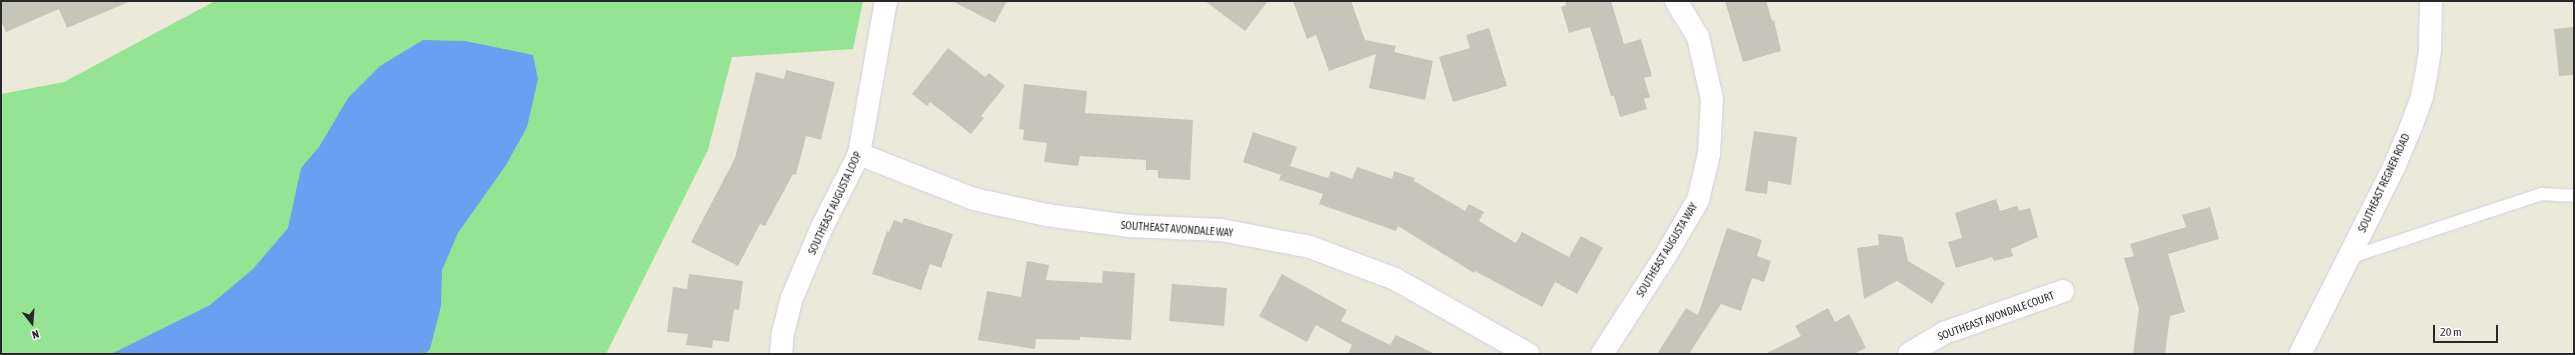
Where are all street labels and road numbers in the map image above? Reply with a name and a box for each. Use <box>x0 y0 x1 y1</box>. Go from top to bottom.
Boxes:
street label: SOUTHEAST REGNER ROAD <box>2355 132 2413 234</box>
street label: SOUTHEAST AUGUSTA LOOP <box>805 149 865 257</box>
street label: SOUTHEAST AUGUSTA WAY <box>1634 201 1700 299</box>
street label: SOUTHEAST AVONDALE WAY <box>1120 218 1234 240</box>
street label: SOUTHEAST AVONDALE COURT <box>1936 289 2056 343</box>

